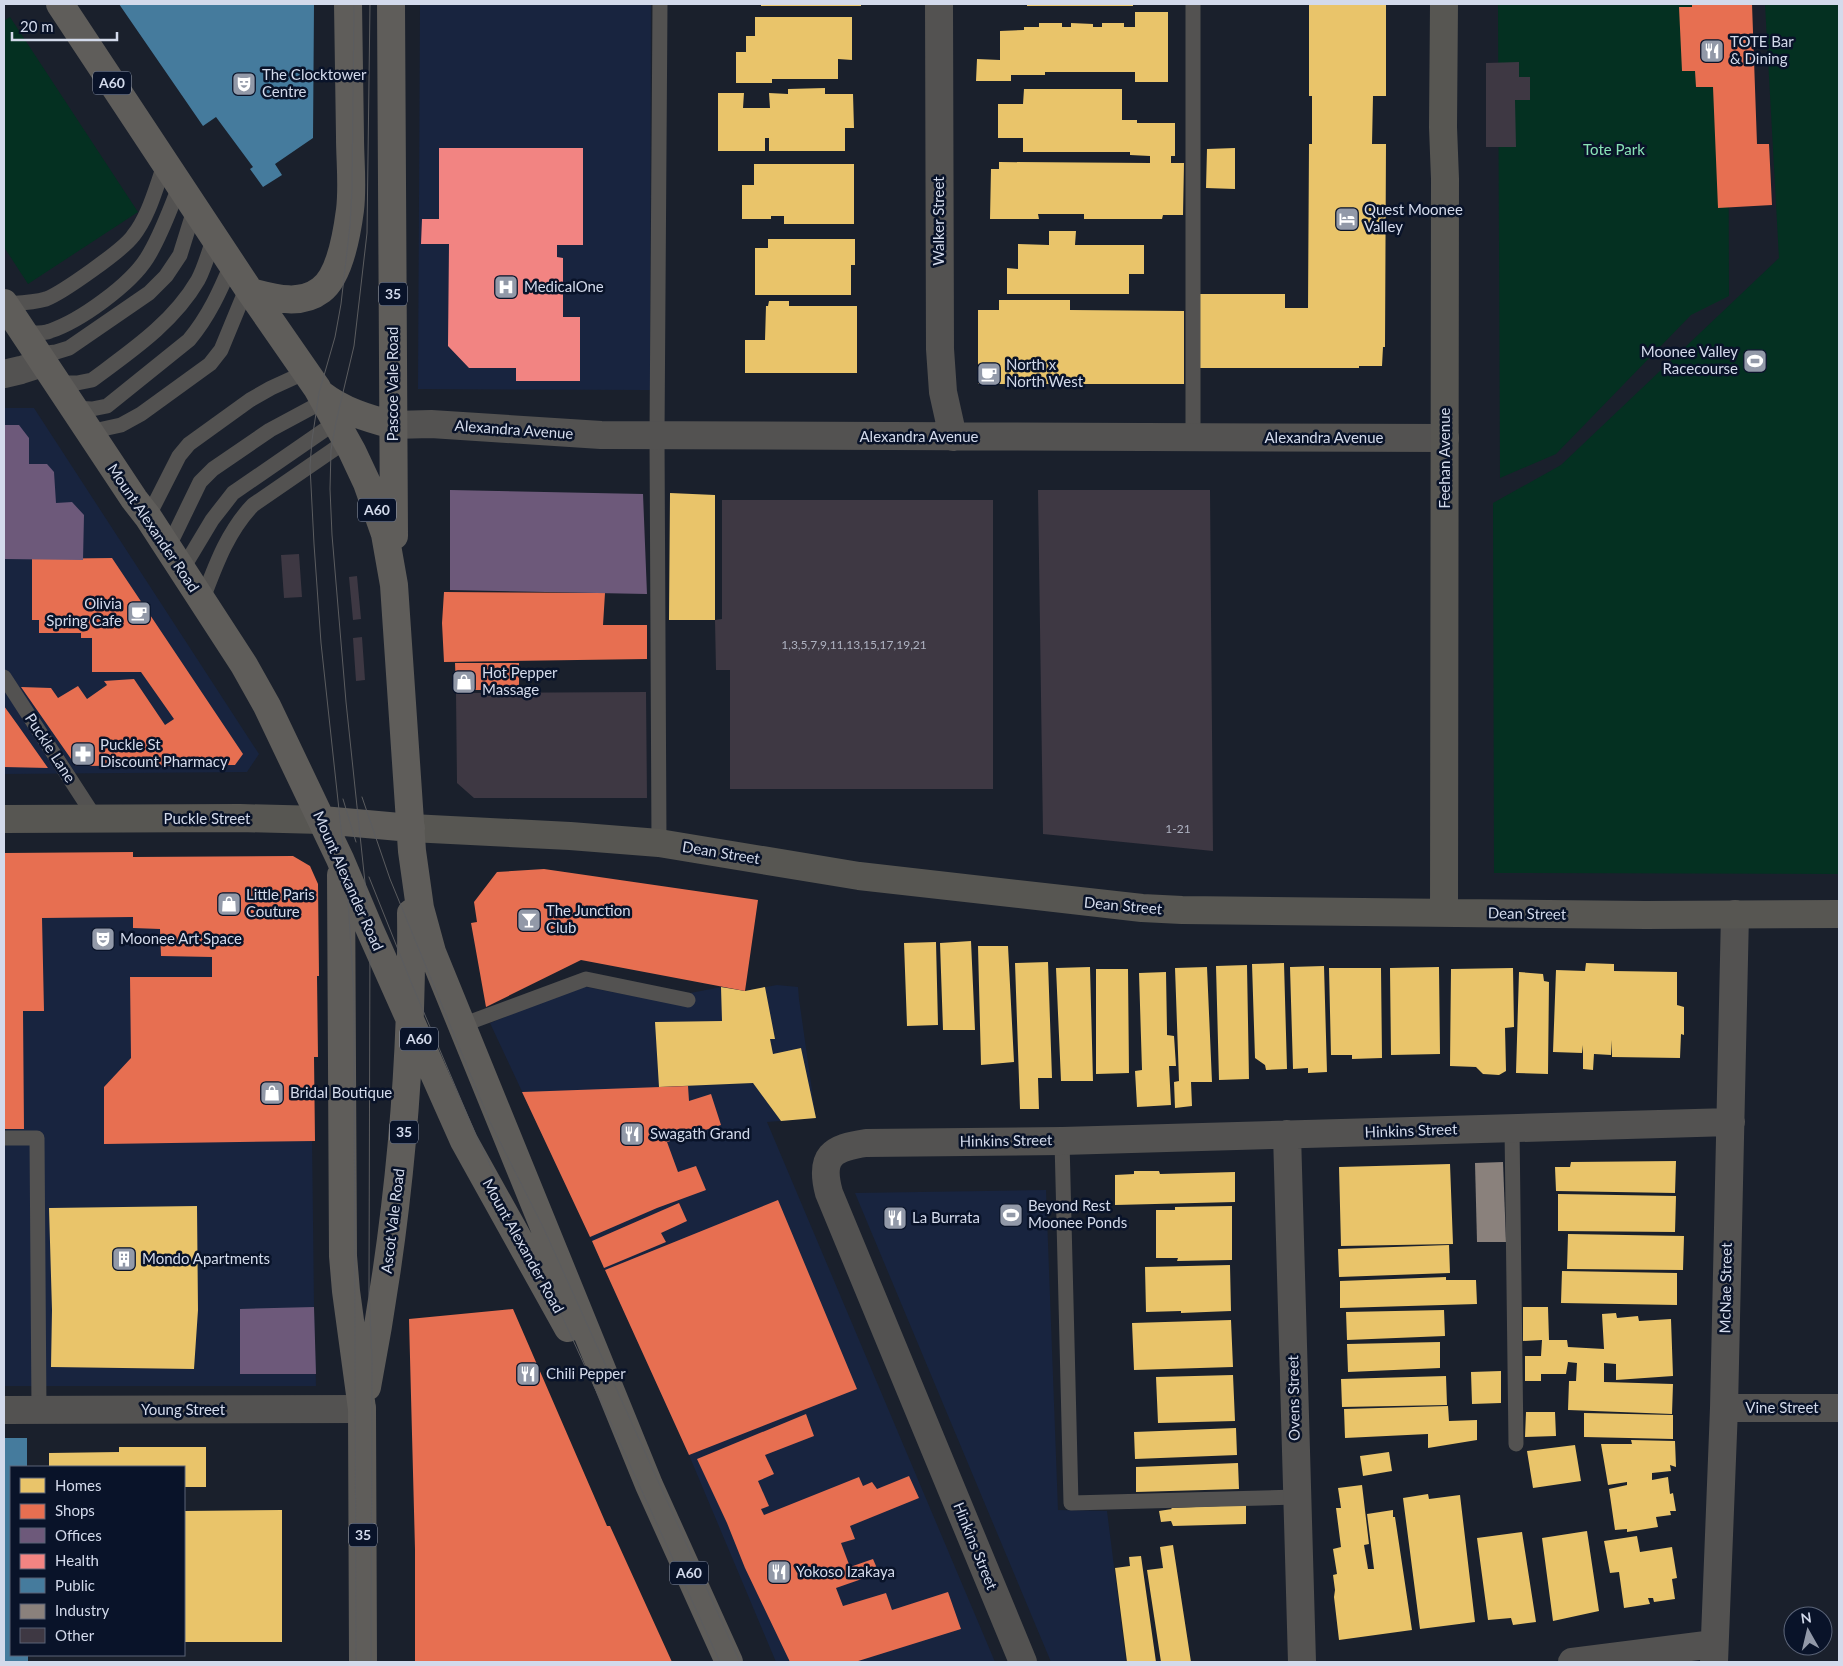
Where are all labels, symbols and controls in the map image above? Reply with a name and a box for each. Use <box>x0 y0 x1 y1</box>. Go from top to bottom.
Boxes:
scale bar <box>12 10 118 42</box>
text: 20 m <box>20 17 54 35</box>
place label: TOTE Bar & Dining <box>1730 32 1794 67</box>
restaurant icon: TOTE Bar & Dining <box>1699 38 1725 64</box>
place label: The Clocktower Centre <box>262 65 367 100</box>
theatre icon: The Clocktower Centre <box>231 71 257 97</box>
road number: A60 <box>93 72 131 95</box>
park label: Tote Park <box>1583 140 1645 158</box>
street label: Walker Street <box>929 176 947 266</box>
place label: Quest Moonee Valley <box>1364 200 1463 235</box>
hotel icon: Quest Moonee Valley <box>1334 206 1360 232</box>
hospital icon: MedicalOne <box>493 274 519 300</box>
place label: MedicalOne <box>524 277 604 295</box>
road number: 35 <box>379 282 407 306</box>
street label: Pascoe Vale Road <box>383 327 401 441</box>
place label: Moonee Valley Racecourse <box>1641 342 1738 377</box>
sports icon: Moonee Valley Racecourse <box>1742 348 1768 374</box>
place label: North x North West <box>1006 355 1084 390</box>
cafe icon: North x North West <box>976 361 1002 387</box>
street label: Feehan Avenue <box>1435 407 1453 508</box>
street label: Alexandra Avenue <box>454 416 574 442</box>
street label: Alexandra Avenue <box>860 427 979 445</box>
street label: Alexandra Avenue <box>1265 428 1384 446</box>
street label: Mount Alexander Road <box>104 460 203 595</box>
road number: A60 <box>358 498 396 522</box>
place label: Olivia Spring Cafe <box>46 594 122 629</box>
cafe icon: Olivia Spring Cafe <box>126 600 152 626</box>
house number: 1,3,5,7,9,11,13,15,17,19,21 <box>781 637 927 652</box>
place label: Hot Pepper Massage <box>482 663 558 698</box>
shop icon: Hot Pepper Massage <box>451 669 477 695</box>
street label: Puckle Lane <box>22 709 80 785</box>
place label: Puckle St Discount Pharmacy <box>100 735 228 770</box>
pharmacy icon: Puckle St Discount Pharmacy <box>70 741 96 767</box>
street label: Mount Alexander Road <box>310 808 388 953</box>
street label: Puckle Street <box>164 809 251 827</box>
house number: 1-21 <box>1165 821 1191 836</box>
street label: Dean Street <box>681 837 762 867</box>
place label: Little Paris Couture <box>246 885 315 920</box>
shop icon: Little Paris Couture <box>216 891 242 917</box>
street label: Dean Street <box>1083 893 1164 917</box>
place label: The Junction Club <box>546 901 631 936</box>
street label: Dean Street <box>1488 903 1567 923</box>
bar icon: The Junction Club <box>516 907 542 933</box>
theatre icon: Moonee Art Space <box>90 926 116 952</box>
place label: Moonee Art Space <box>120 929 242 947</box>
road number: A60 <box>400 1028 438 1050</box>
shop icon: Bridal Boutique <box>259 1080 285 1106</box>
place label: Bridal Boutique <box>290 1083 392 1101</box>
street label: Hinkins Street <box>1364 1119 1458 1141</box>
road number: 35 <box>390 1120 418 1144</box>
restaurant icon: Swagath Grand <box>619 1121 645 1147</box>
place label: Swagath Grand <box>650 1124 750 1142</box>
street label: Hinkins Street <box>959 1130 1053 1150</box>
street label: Ascot Vale Road <box>377 1167 407 1274</box>
street label: Mount Alexander Road <box>479 1175 568 1316</box>
place label: Beyond Rest Moonee Ponds <box>1028 1196 1127 1231</box>
sports icon: Beyond Rest Moonee Ponds <box>998 1202 1024 1228</box>
restaurant icon: La Burrata <box>882 1205 908 1231</box>
place label: La Burrata <box>912 1208 980 1226</box>
street label: McNae Street <box>1715 1242 1735 1333</box>
building icon: Mondo Apartments <box>111 1246 137 1272</box>
place label: Mondo Apartments <box>142 1249 270 1267</box>
street label: Ovens Street <box>1283 1354 1303 1441</box>
restaurant icon: Chili Pepper <box>515 1361 541 1387</box>
place label: Chili Pepper <box>546 1364 626 1382</box>
street label: Vine Street <box>1745 1398 1819 1416</box>
street label: Young Street <box>141 1400 226 1418</box>
legend <box>10 1466 185 1656</box>
text: Homes <box>55 1476 101 1494</box>
street label: Hinkins Street <box>950 1499 1002 1593</box>
text: Shops <box>55 1501 95 1519</box>
road number: 35 <box>349 1524 377 1546</box>
text: Offices <box>55 1526 102 1544</box>
text: Health <box>55 1551 99 1569</box>
restaurant icon: Yokoso Izakaya <box>766 1559 792 1585</box>
road number: A60 <box>670 1562 708 1585</box>
place label: Yokoso Izakaya <box>796 1562 895 1580</box>
text: Public <box>55 1576 95 1594</box>
text: Industry <box>55 1601 110 1619</box>
north arrow <box>1783 1606 1833 1656</box>
text: N <box>1800 1608 1813 1627</box>
text: Other <box>55 1626 95 1644</box>

